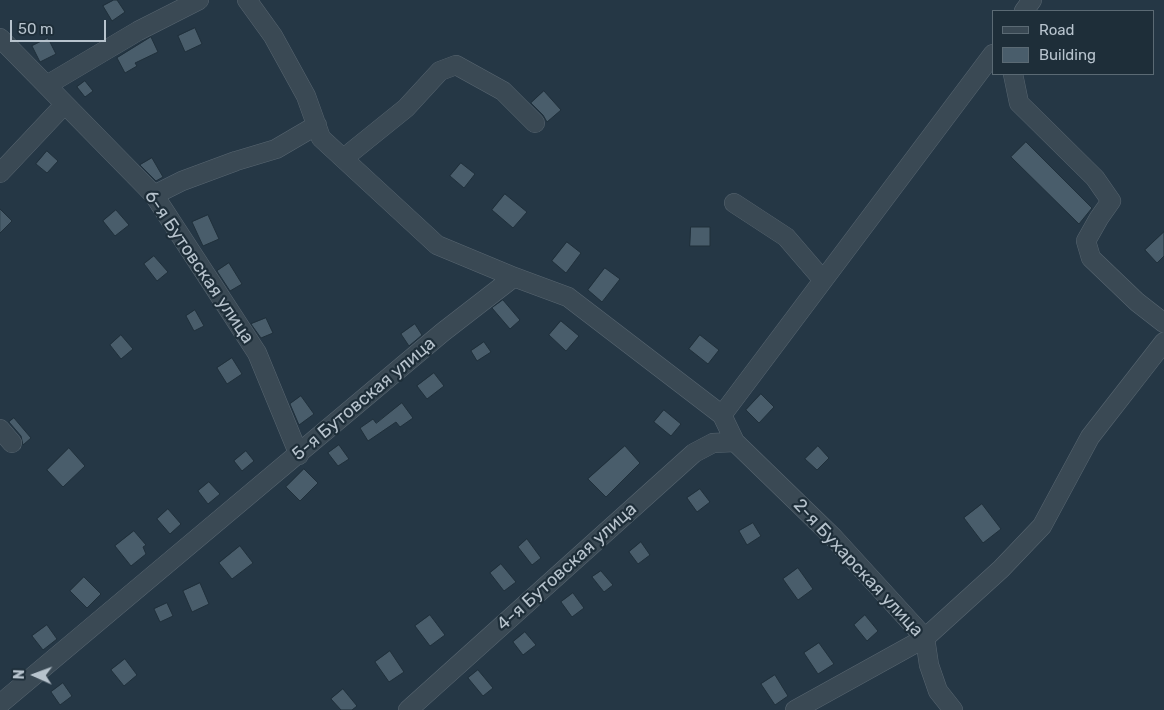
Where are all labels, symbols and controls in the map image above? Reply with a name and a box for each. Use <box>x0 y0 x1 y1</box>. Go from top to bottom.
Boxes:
scale bar <box>12 10 109 42</box>
legend <box>992 10 1154 75</box>
text: 50 m <box>18 20 53 38</box>
text: Road <box>1039 21 1075 39</box>
text: Building <box>1039 46 1096 64</box>
street label: 6-я Бутовская улица <box>140 186 258 348</box>
street label: 5-я Бутовская улица <box>288 333 440 465</box>
street label: 2-я Бухарская улица <box>789 495 927 641</box>
street label: 4-я Бутовская улица <box>493 499 641 635</box>
north arrow <box>10 650 60 700</box>
text: N <box>11 669 28 680</box>

